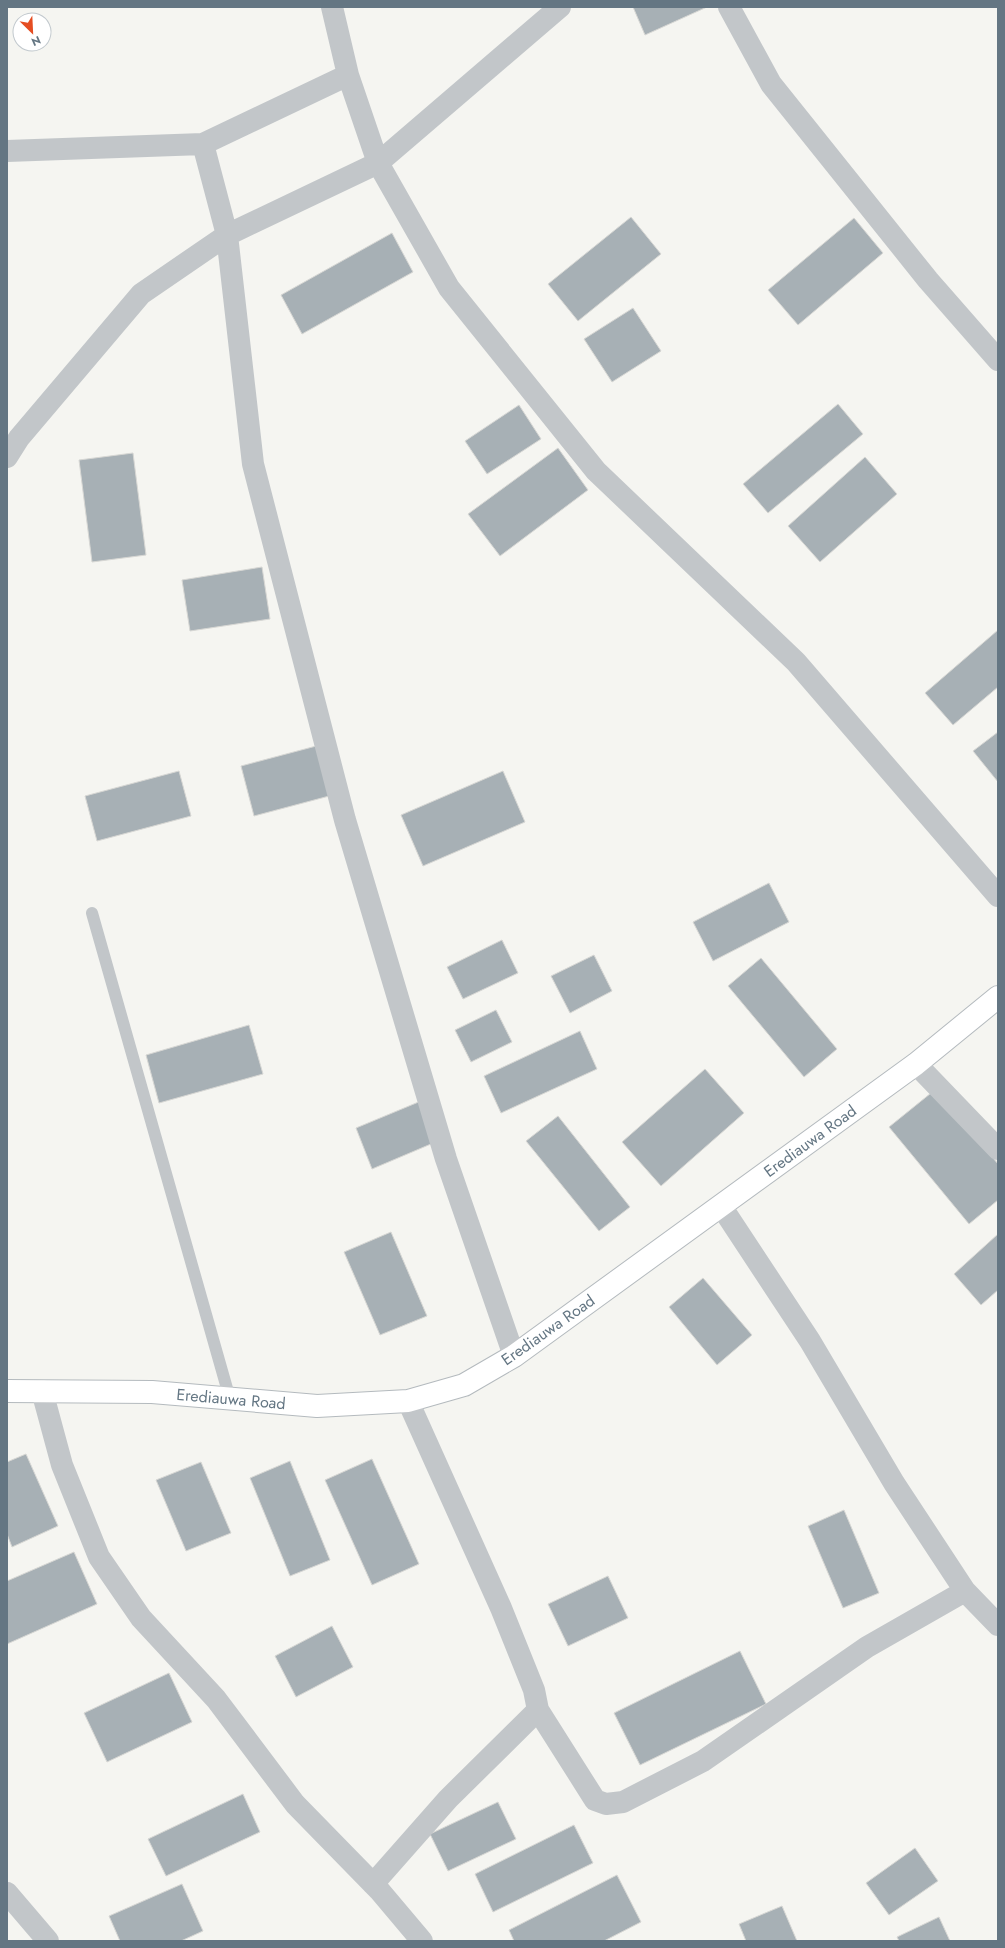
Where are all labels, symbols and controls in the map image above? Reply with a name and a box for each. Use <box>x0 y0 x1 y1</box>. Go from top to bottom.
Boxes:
north arrow <box>12 12 52 52</box>
text: N <box>29 32 43 50</box>
street label: Erediauwa Road <box>759 1099 861 1183</box>
street label: Erediauwa Road <box>497 1289 599 1371</box>
street label: Erediauwa Road <box>175 1383 287 1415</box>

